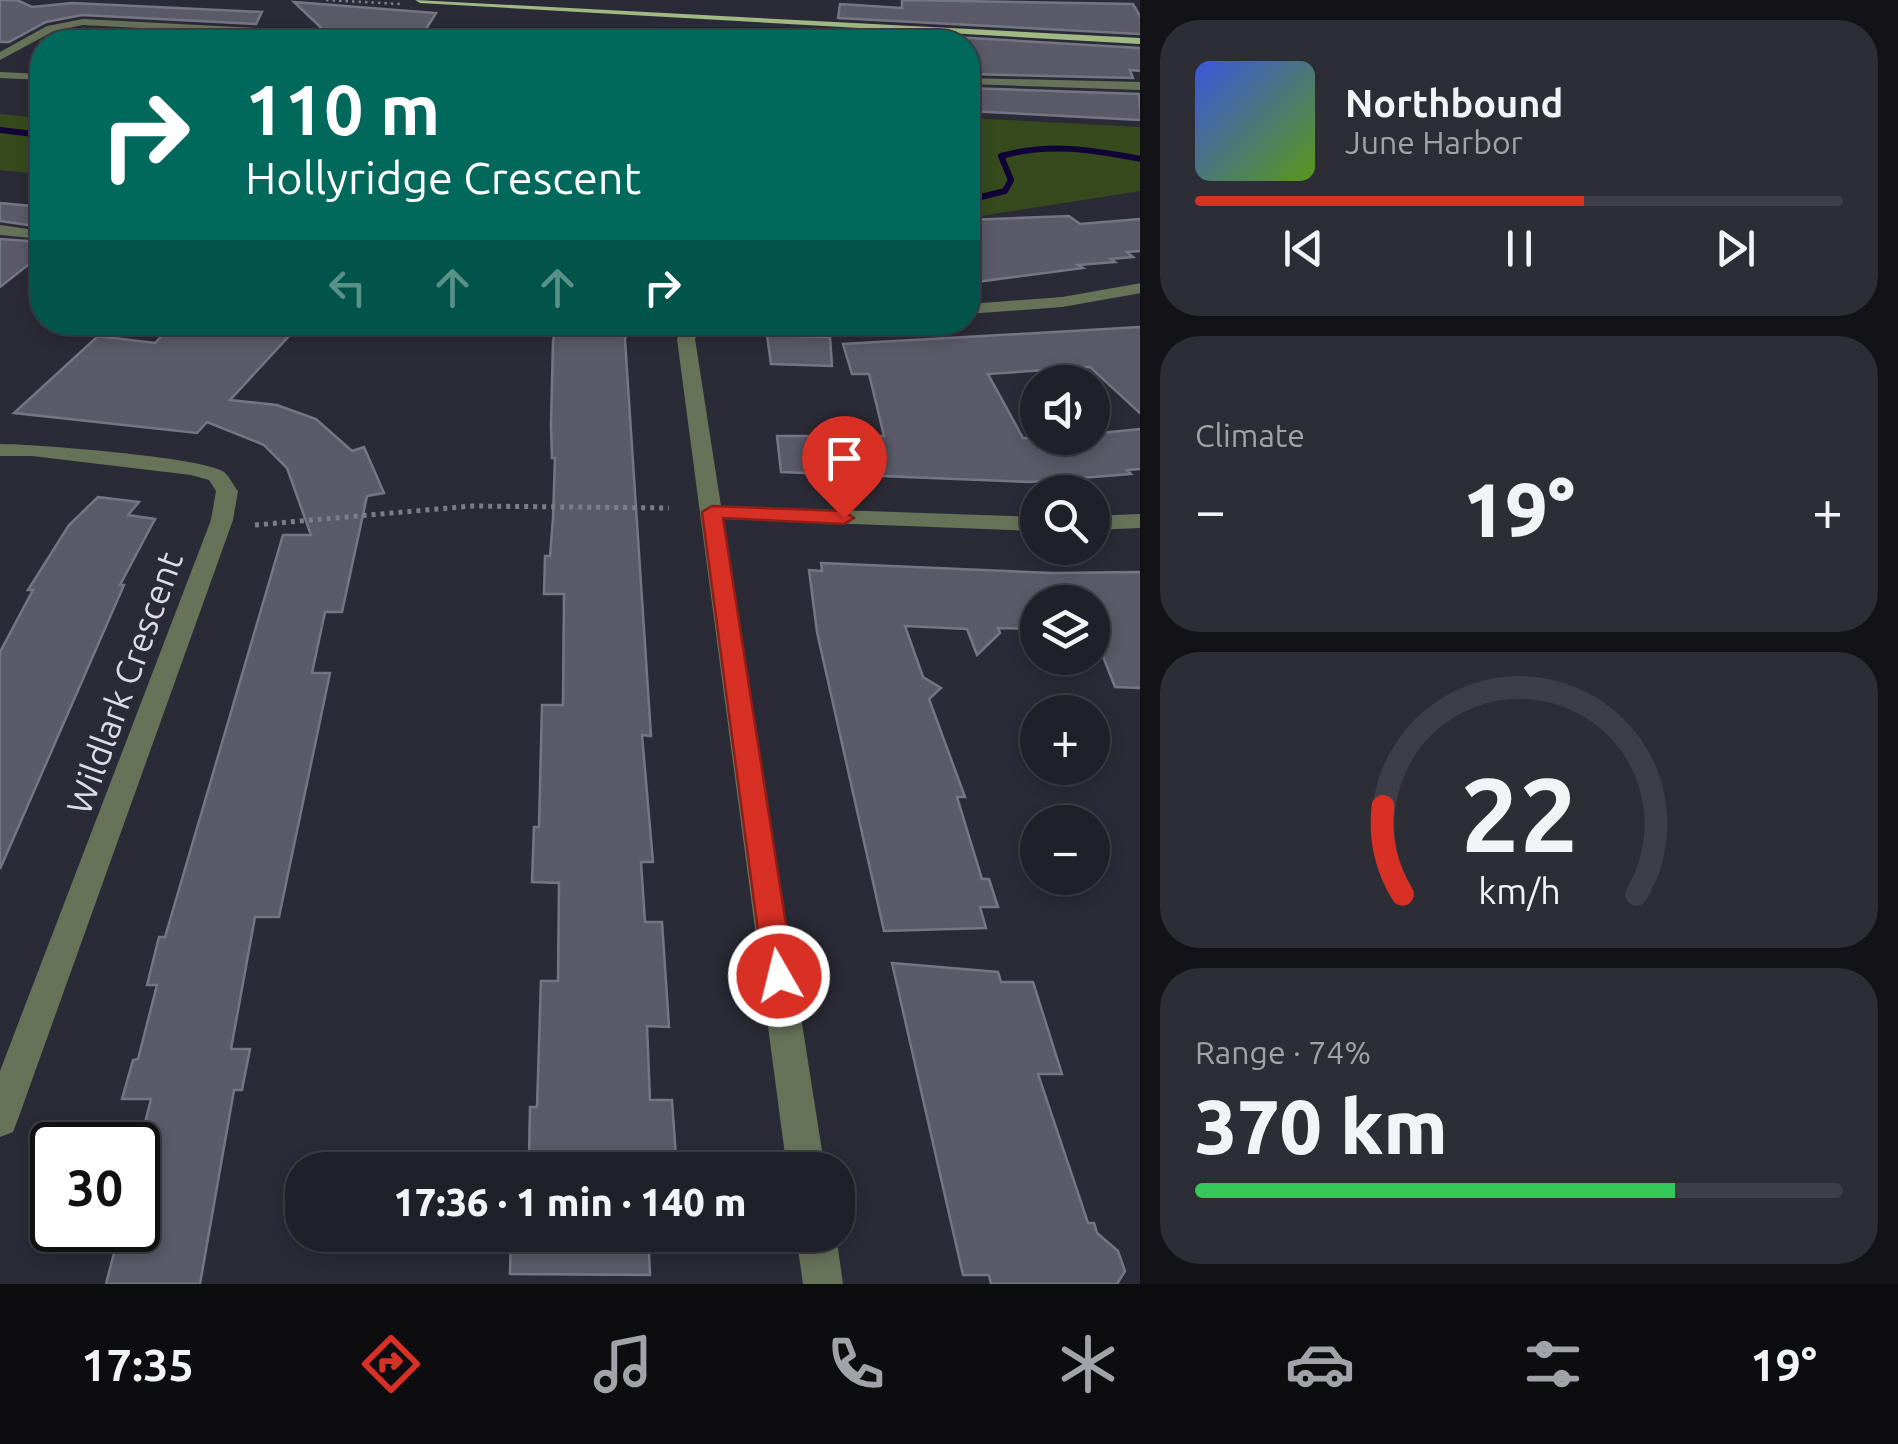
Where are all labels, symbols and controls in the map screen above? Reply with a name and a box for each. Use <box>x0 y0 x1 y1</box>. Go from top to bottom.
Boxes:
icon: right <box>80 70 210 200</box>
text: 110 m <box>245 70 440 148</box>
text: Northbound <box>1345 82 1563 124</box>
text: June Harbor <box>1345 124 1523 160</box>
text: Hollyridge Crescent <box>245 152 641 203</box>
icon: previous <box>1276 221 1331 276</box>
icon: pause <box>1492 221 1547 276</box>
icon: next <box>1708 221 1763 276</box>
icon: left <box>320 260 375 315</box>
icon: ahead <box>425 260 480 315</box>
icon: ahead <box>530 260 585 315</box>
icon: right <box>635 260 690 315</box>
map controls <box>1020 365 1110 895</box>
button: sound <box>1020 365 1110 455</box>
pin <box>802 416 887 519</box>
text: Climate <box>1195 417 1305 453</box>
icon: arrive <box>817 431 872 486</box>
text: 19° <box>1463 467 1575 551</box>
button: search <box>1020 475 1110 565</box>
text: − <box>1195 479 1226 540</box>
text: + <box>1812 479 1843 540</box>
street label: Wildlark Crescent <box>58 546 190 819</box>
button: layers <box>1020 585 1110 675</box>
button: + <box>1020 695 1110 785</box>
text: 22 <box>1460 755 1578 872</box>
button: − <box>1020 805 1110 895</box>
text: km/h <box>1478 871 1560 911</box>
position arrow <box>727 924 831 1028</box>
text: Range · 74% <box>1195 1034 1371 1070</box>
text: 370 km <box>1195 1084 1448 1168</box>
speed limit sign: 30 <box>30 1122 160 1252</box>
text: 17:36 · 1 min · 140 m <box>393 1181 747 1223</box>
icon: directions <box>356 1329 426 1399</box>
icon: music <box>588 1329 658 1399</box>
icon: phone <box>821 1329 891 1399</box>
icon: climate <box>1053 1329 1123 1399</box>
icon: car <box>1285 1329 1355 1399</box>
icon: filters <box>1518 1329 1588 1399</box>
text: 17:35 <box>81 1339 194 1390</box>
text: 19° <box>1750 1339 1817 1390</box>

